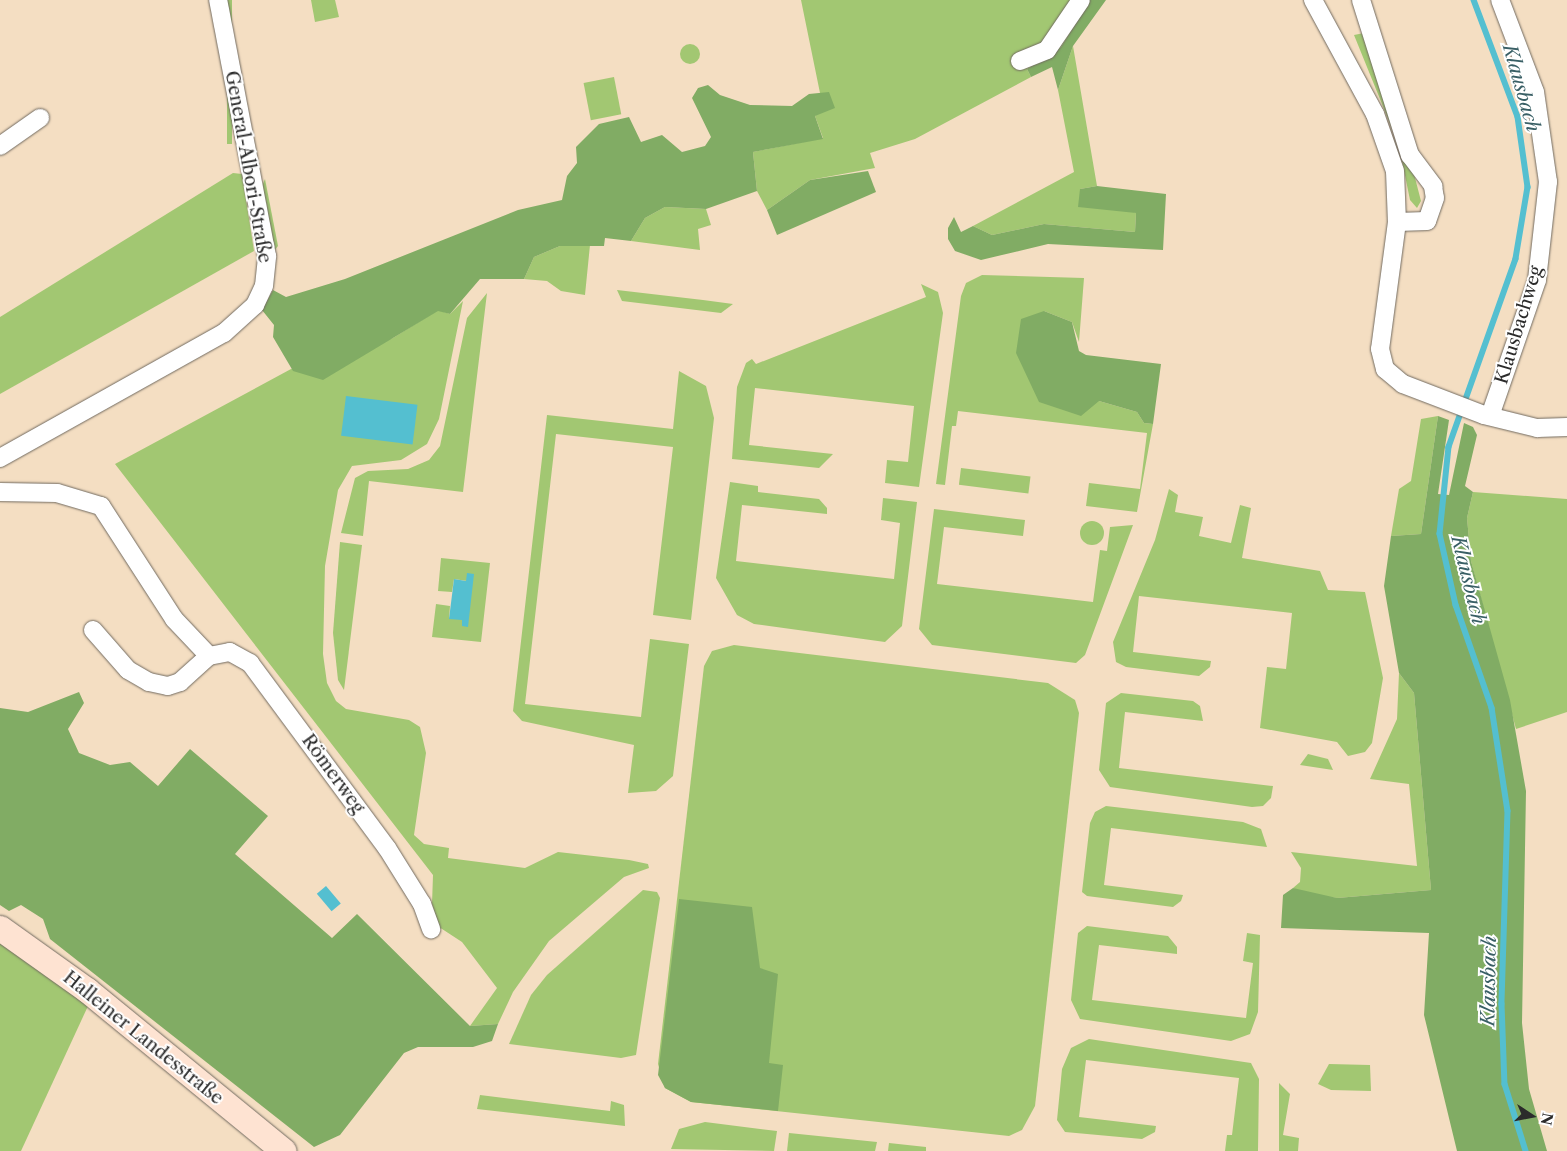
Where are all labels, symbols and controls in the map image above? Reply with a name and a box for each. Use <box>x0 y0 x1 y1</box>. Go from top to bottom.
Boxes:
water label: Klausbach <box>1498 41 1544 135</box>
street label: General-Albori-Straße <box>220 69 276 265</box>
street label: Klausbachweg <box>1491 263 1547 387</box>
water label: Klausbach <box>1446 533 1490 627</box>
street label: Römerweg <box>297 730 369 818</box>
water label: Klausbach <box>1477 936 1501 1026</box>
street label: Halleiner Landesstraße <box>59 967 227 1109</box>
north arrow <box>1507 1091 1557 1141</box>
text: N <box>1537 1111 1557 1127</box>

